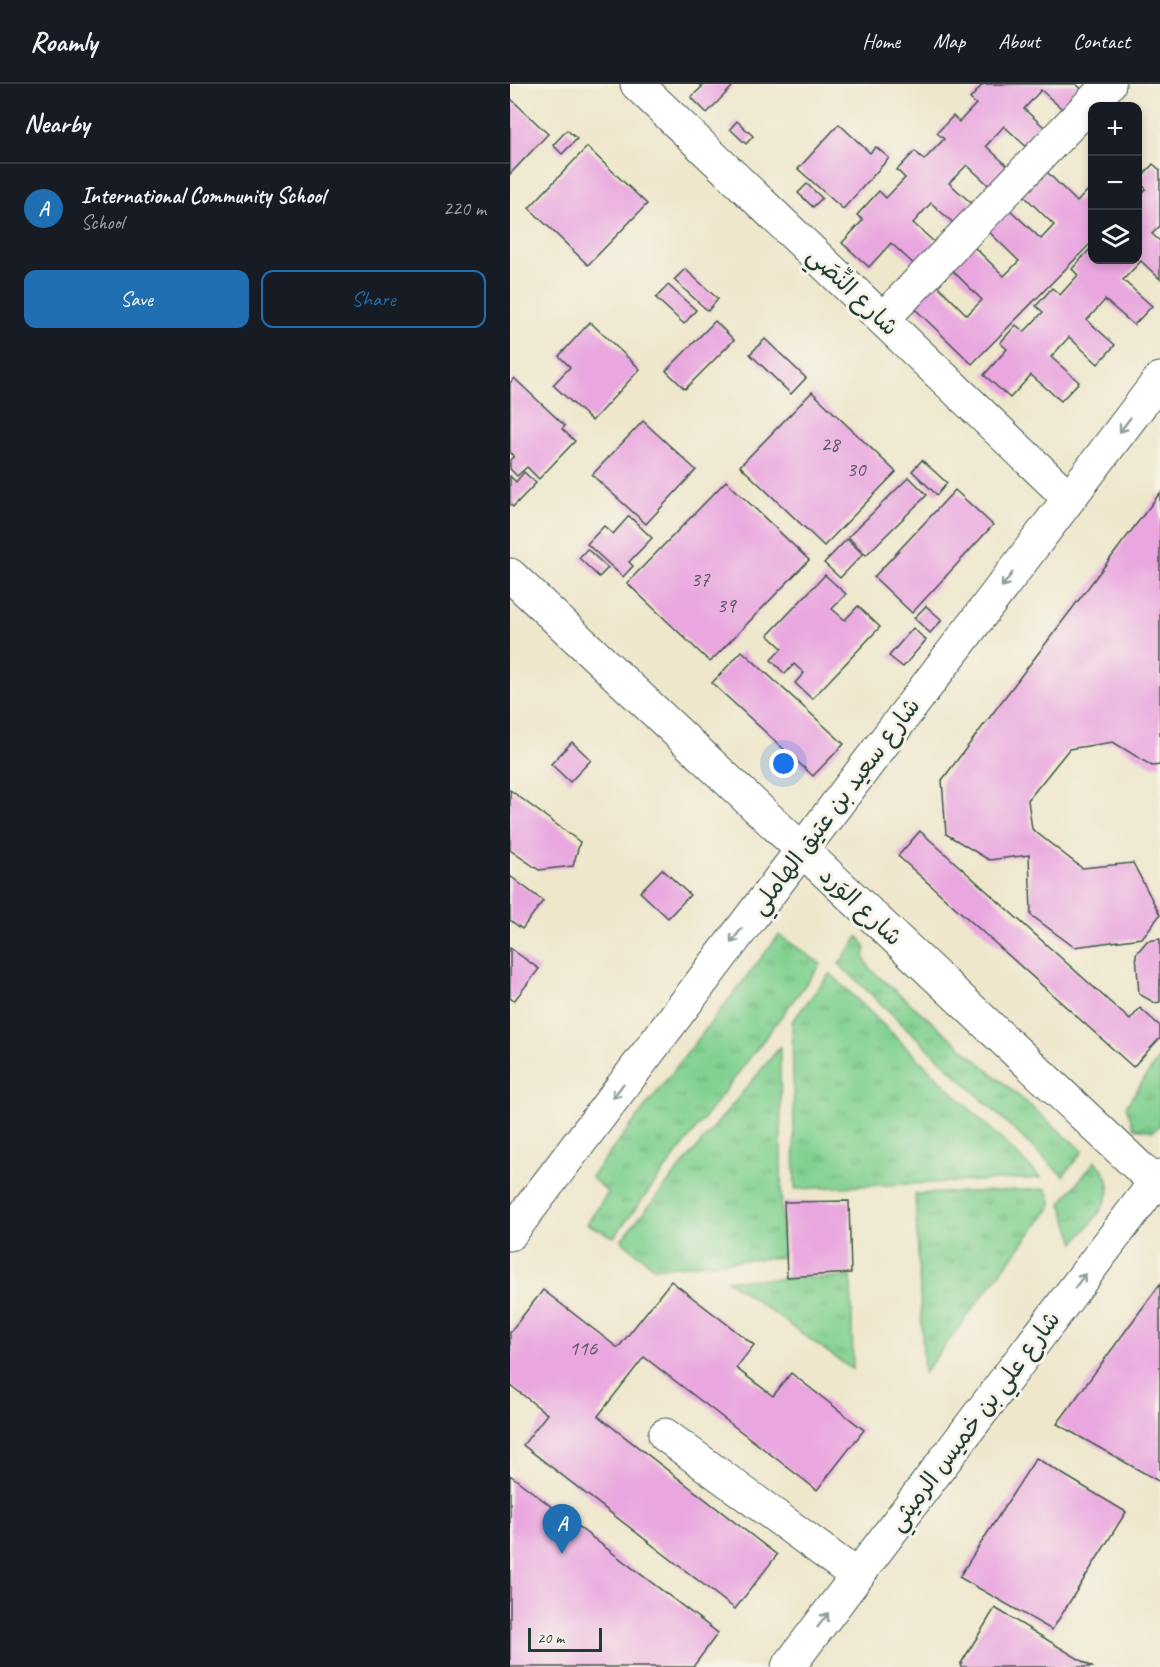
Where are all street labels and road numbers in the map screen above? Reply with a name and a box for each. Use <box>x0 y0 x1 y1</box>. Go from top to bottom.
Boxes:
street label: شارع النِّصَي <box>797 239 906 346</box>
street label: شارع سعيد بن عتيق الهاملي <box>744 692 931 924</box>
street label: شارع الوَرد <box>812 860 909 953</box>
street label: شارع علي بن خميس الرميثي <box>881 1305 1071 1541</box>

